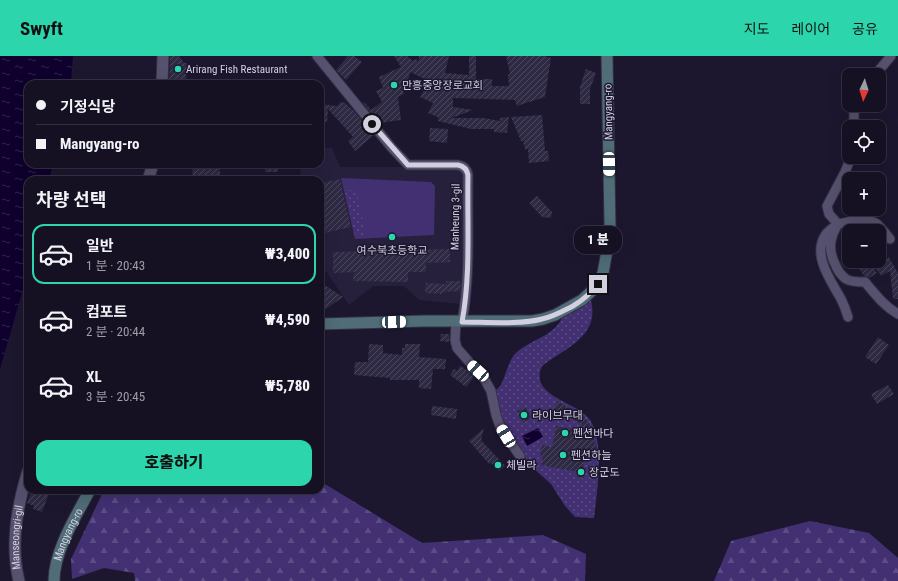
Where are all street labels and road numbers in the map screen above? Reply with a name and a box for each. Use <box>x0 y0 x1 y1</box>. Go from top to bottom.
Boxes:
street label: Mangyang-ro <box>602 83 615 140</box>
street label: Manheung 3-gil <box>448 184 463 250</box>
street label: Manseongri-gil <box>9 504 26 570</box>
street label: Mangyang-ro <box>51 506 86 562</box>

